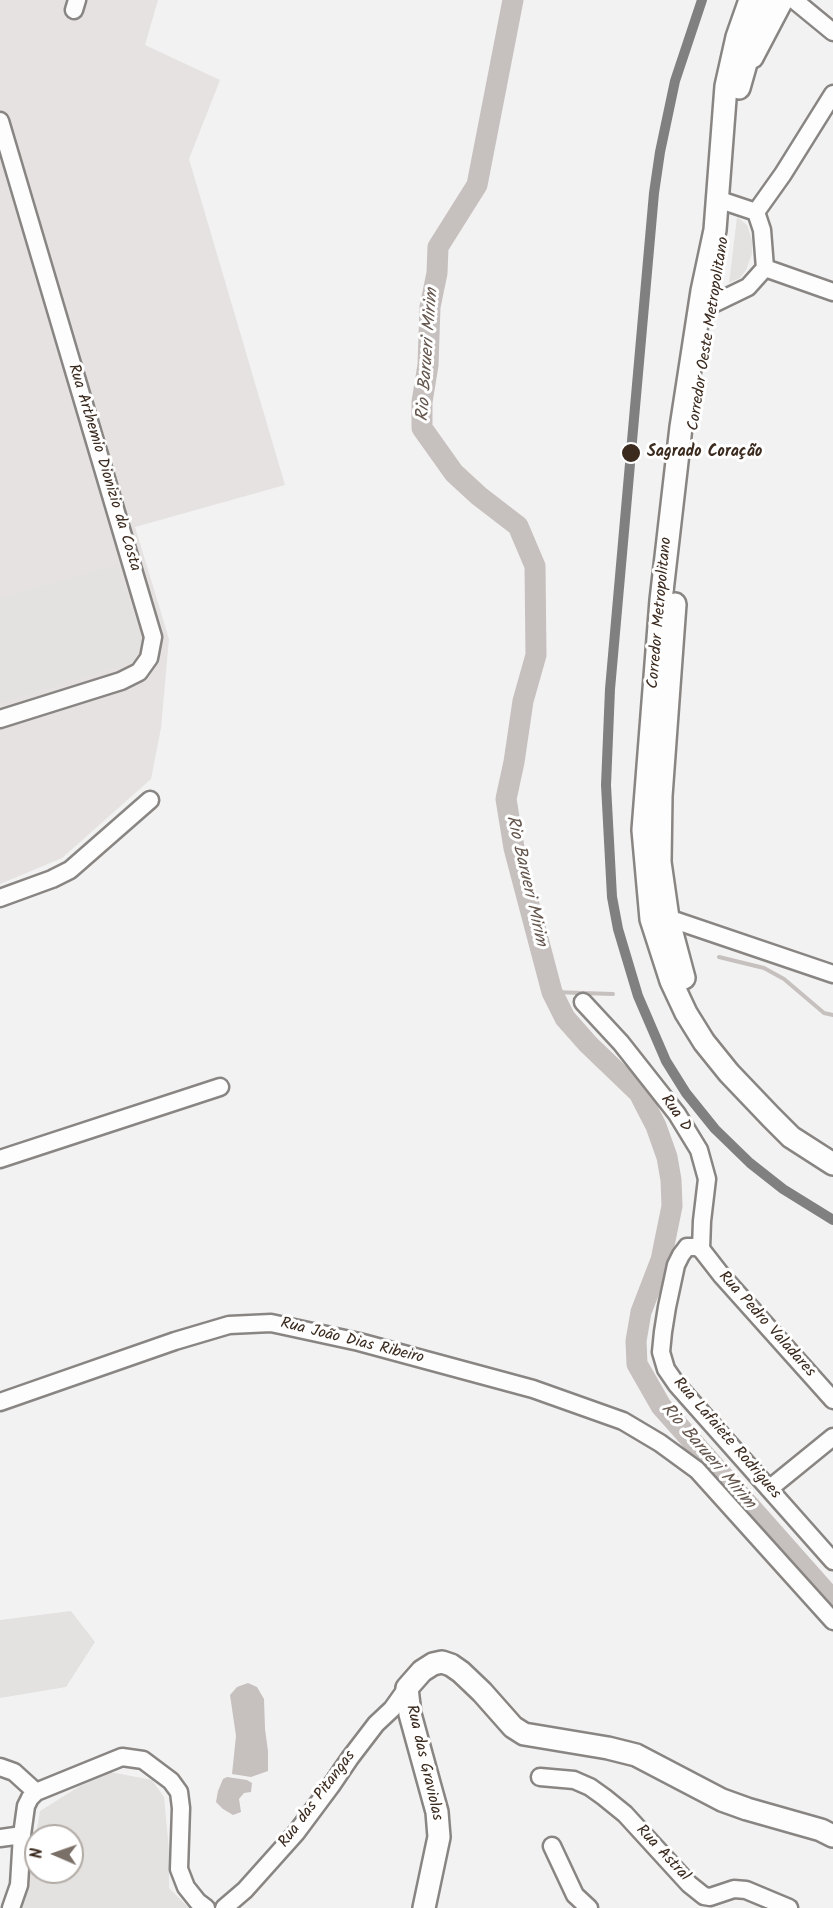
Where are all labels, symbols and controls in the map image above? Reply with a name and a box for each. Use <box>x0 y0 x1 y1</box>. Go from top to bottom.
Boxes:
street label: Corredor Oeste Metropolitano <box>685 236 735 432</box>
water label: Rio Barueri Mirim <box>414 288 444 422</box>
street label: Rua Arthemio Dionizio da Costa <box>62 362 144 574</box>
marker: Sagrado Coração <box>620 442 642 464</box>
place label: Sagrado Coração <box>647 443 762 463</box>
street label: Corredor Metropolitano <box>645 536 677 690</box>
water label: Rio Barueri Mirim <box>499 814 551 948</box>
street label: Rua D <box>655 1092 695 1136</box>
street label: Rua Pedro Valadares <box>713 1268 819 1382</box>
street label: Rua João Dias Ribeiro <box>278 1315 426 1369</box>
street label: Rua Lafaiete Rodrigues <box>668 1374 784 1504</box>
water label: Rio Barueri Mirim <box>655 1400 759 1514</box>
street label: Rua das Graviolas <box>400 1703 446 1823</box>
street label: Rua das Pitangas <box>275 1748 361 1852</box>
street label: Rua Astral <box>631 1822 693 1886</box>
north arrow <box>24 1824 84 1884</box>
text: N <box>25 1848 50 1859</box>

